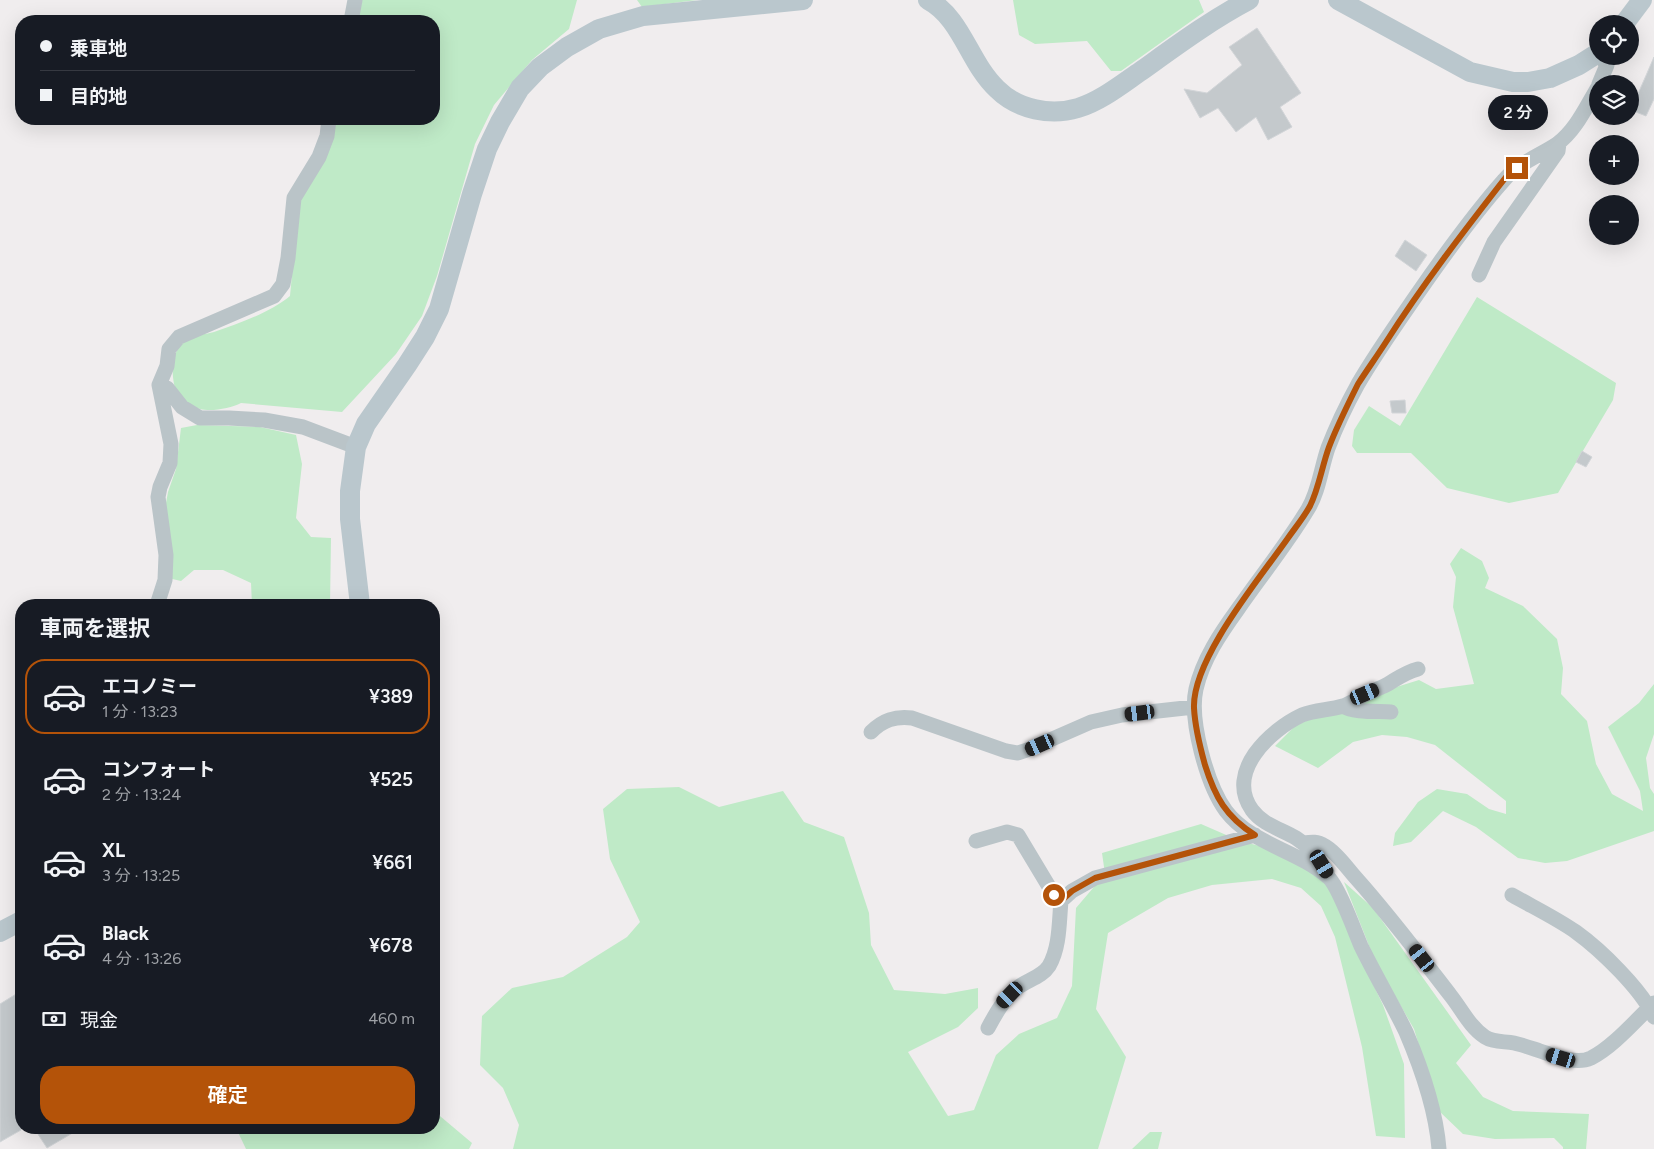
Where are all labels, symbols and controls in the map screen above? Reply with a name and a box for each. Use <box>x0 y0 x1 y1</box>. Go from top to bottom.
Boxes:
map controls <box>1589 15 1639 245</box>
button: locate <box>1589 15 1639 65</box>
text: 乗車地 <box>70 37 127 60</box>
button: layers <box>1589 75 1639 125</box>
text: 目的地 <box>70 85 127 108</box>
callout: 2 分 <box>1487 96 1547 130</box>
text: 2 分 <box>1504 103 1533 122</box>
button: + <box>1589 135 1639 185</box>
route end <box>1506 157 1528 179</box>
button: − <box>1589 195 1639 245</box>
text: 車両を選択 <box>40 615 150 642</box>
icon: car <box>42 674 87 719</box>
text: エコノミー <box>102 675 197 698</box>
car <box>1348 681 1381 707</box>
text: ¥389 <box>369 685 413 708</box>
text: 1 分 · 13:23 <box>102 702 178 721</box>
car <box>1124 704 1155 722</box>
car <box>1023 732 1056 758</box>
icon: car <box>42 757 87 802</box>
text: コンフォート <box>102 758 215 781</box>
text: ¥525 <box>369 768 413 791</box>
text: 2 分 · 13:24 <box>102 785 181 804</box>
text: XL <box>102 839 125 862</box>
icon: car <box>42 840 87 885</box>
car <box>1307 847 1336 881</box>
text: ¥661 <box>372 851 413 874</box>
text: 3 分 · 13:25 <box>102 866 180 885</box>
route start <box>1043 884 1065 906</box>
text: Black <box>102 922 149 945</box>
icon: car <box>42 923 87 968</box>
text: ¥678 <box>369 934 413 957</box>
car <box>1406 942 1437 974</box>
text: 4 分 · 13:26 <box>102 949 181 968</box>
car <box>994 979 1025 1011</box>
icon: cash <box>40 1005 68 1033</box>
text: 現金 <box>80 1009 118 1032</box>
text: 460 m <box>368 1009 415 1028</box>
car <box>1544 1046 1577 1070</box>
button: 確定 <box>40 1066 415 1124</box>

